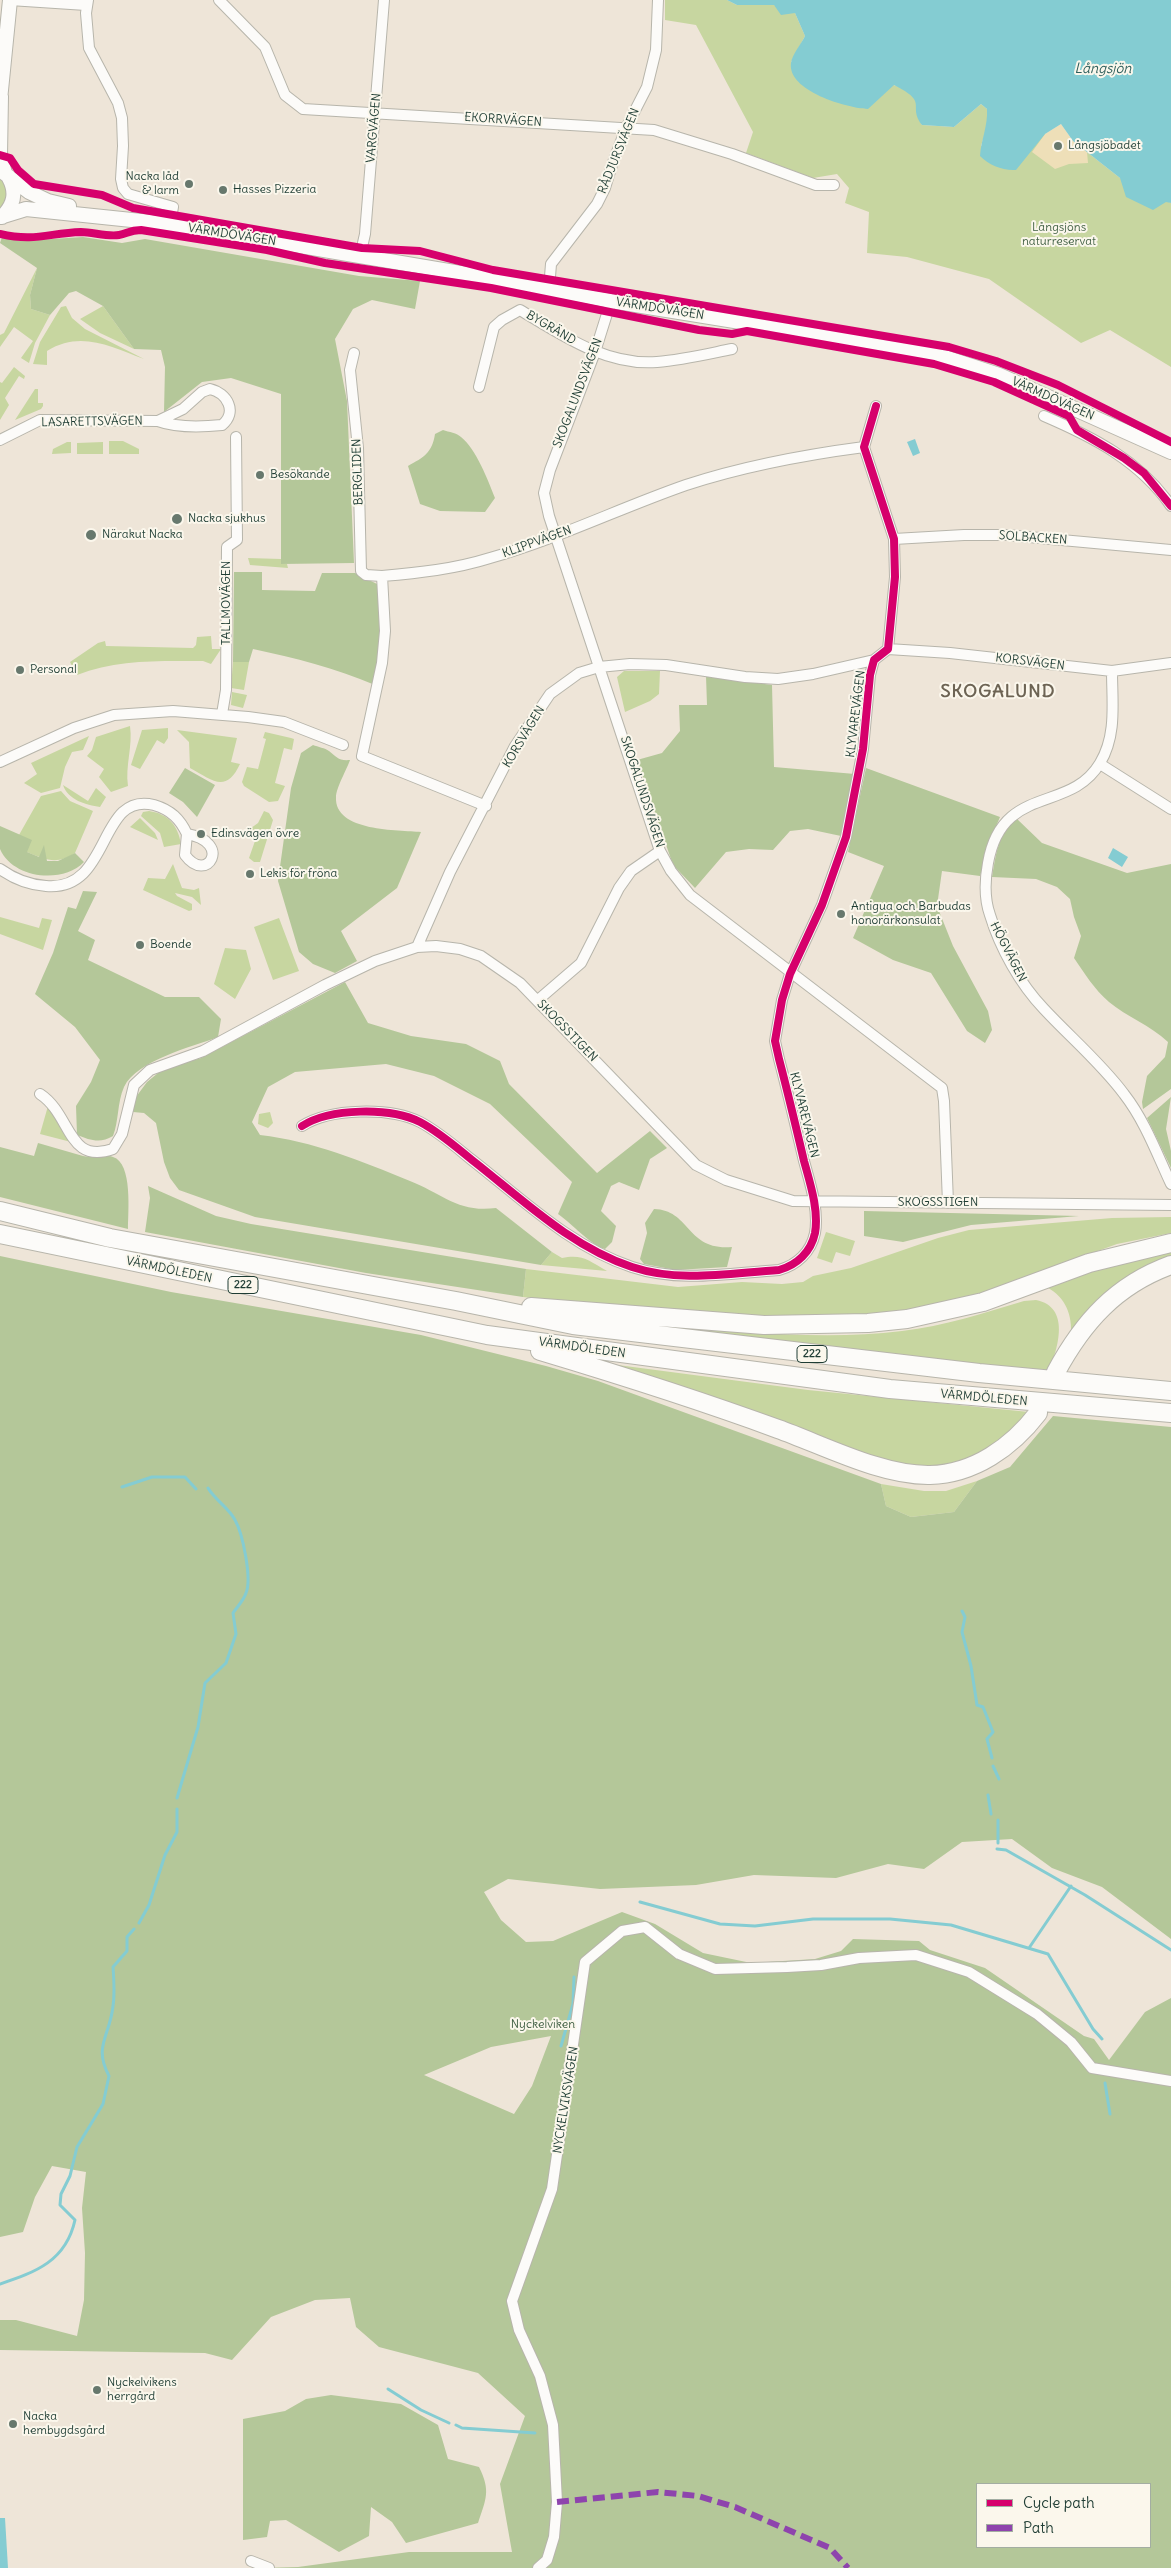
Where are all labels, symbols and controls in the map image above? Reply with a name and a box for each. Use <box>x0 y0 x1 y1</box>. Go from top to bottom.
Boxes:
water label: Långsjön <box>1075 61 1131 77</box>
street label: VARGVÄGEN <box>364 93 384 163</box>
street label: RÅDJURSVÄGEN <box>595 106 643 196</box>
street label: EKORRVÄGEN <box>464 110 542 130</box>
place label: Långsjöbadet <box>1068 139 1141 153</box>
marker: Långsjöbadet <box>1052 140 1064 152</box>
place label: Nacka låd & larm <box>126 170 179 198</box>
marker: Nacka låd & larm <box>183 178 195 190</box>
place label: Hasses Pizzeria <box>233 183 316 197</box>
marker: Hasses Pizzeria <box>217 184 229 196</box>
street label: VÄRMDÖVÄGEN <box>187 221 277 249</box>
park label: Långsjöns naturreservat <box>1022 221 1096 249</box>
street label: VÄRMDÖVÄGEN <box>615 295 705 323</box>
street label: BYGRÄND <box>524 308 578 348</box>
street label: SKOGALUNDSVÄGEN <box>550 336 606 450</box>
street label: VÄRMDÖVÄGEN <box>1009 374 1097 424</box>
street label: LASARETTSVÄGEN <box>41 414 143 430</box>
street label: BERGLIDEN <box>350 438 366 506</box>
place label: Besökande <box>270 468 330 482</box>
marker: Besökande <box>254 469 266 481</box>
marker: Nacka sjukhus <box>170 512 184 526</box>
place label: Nacka sjukhus <box>188 512 265 526</box>
street label: KLIPPVÄGEN <box>500 523 574 561</box>
marker: Närakut Nacka <box>84 528 98 542</box>
place label: Närakut Nacka <box>102 528 183 542</box>
street label: SOLBACKEN <box>998 528 1068 548</box>
street label: TALLMOVÄGEN <box>220 561 234 645</box>
street label: KORSVÄGEN <box>995 651 1065 673</box>
place label: Personal <box>30 663 77 677</box>
marker: Personal <box>14 664 26 676</box>
street label: KLYVAREVÄGEN <box>843 669 869 759</box>
district label: SKOGALUND <box>939 681 1057 703</box>
street label: KORSVÄGEN <box>500 703 548 771</box>
street label: SKOGALUNDSVÄGEN <box>617 735 667 849</box>
place label: Edinsvägen övre <box>211 827 299 841</box>
marker: Edinsvägen övre <box>195 828 207 840</box>
place label: Lekis för fröna <box>260 867 337 881</box>
marker: Lekis för fröna <box>244 868 256 880</box>
place label: Antigua och Barbudas honorärkonsulat <box>851 900 971 928</box>
marker: Antigua och Barbudas honorärkonsulat <box>835 908 847 920</box>
street label: HÖGVÄGEN <box>987 920 1029 984</box>
place label: Boende <box>150 938 191 952</box>
marker: Boende <box>134 939 146 951</box>
street label: SKOGSSTIGEN <box>534 997 600 1065</box>
street label: KLYVAREVÄGEN <box>786 1071 822 1159</box>
street label: SKOGSSTIGEN <box>898 1196 978 1210</box>
street label: VÄRMDÖLEDEN <box>125 1254 213 1286</box>
road number: 222 <box>228 1276 258 1294</box>
street label: VÄRMDÖLEDEN <box>538 1335 626 1361</box>
road number: 222 <box>797 1346 827 1362</box>
street label: VÄRMDÖLEDEN <box>940 1387 1028 1409</box>
park label: Nyckelviken <box>511 2018 575 2032</box>
street label: NYCKELVIKSVÄGEN <box>550 2045 582 2155</box>
place label: Nyckelvikens herrgård <box>107 2376 177 2404</box>
marker: Nyckelvikens herrgård <box>91 2384 103 2396</box>
place label: Nacka hembygdsgård <box>23 2410 105 2438</box>
marker: Nacka hembygdsgård <box>7 2418 19 2430</box>
legend <box>976 2483 1151 2548</box>
text: Cycle path <box>1023 2493 1095 2512</box>
text: Path <box>1023 2518 1054 2537</box>

